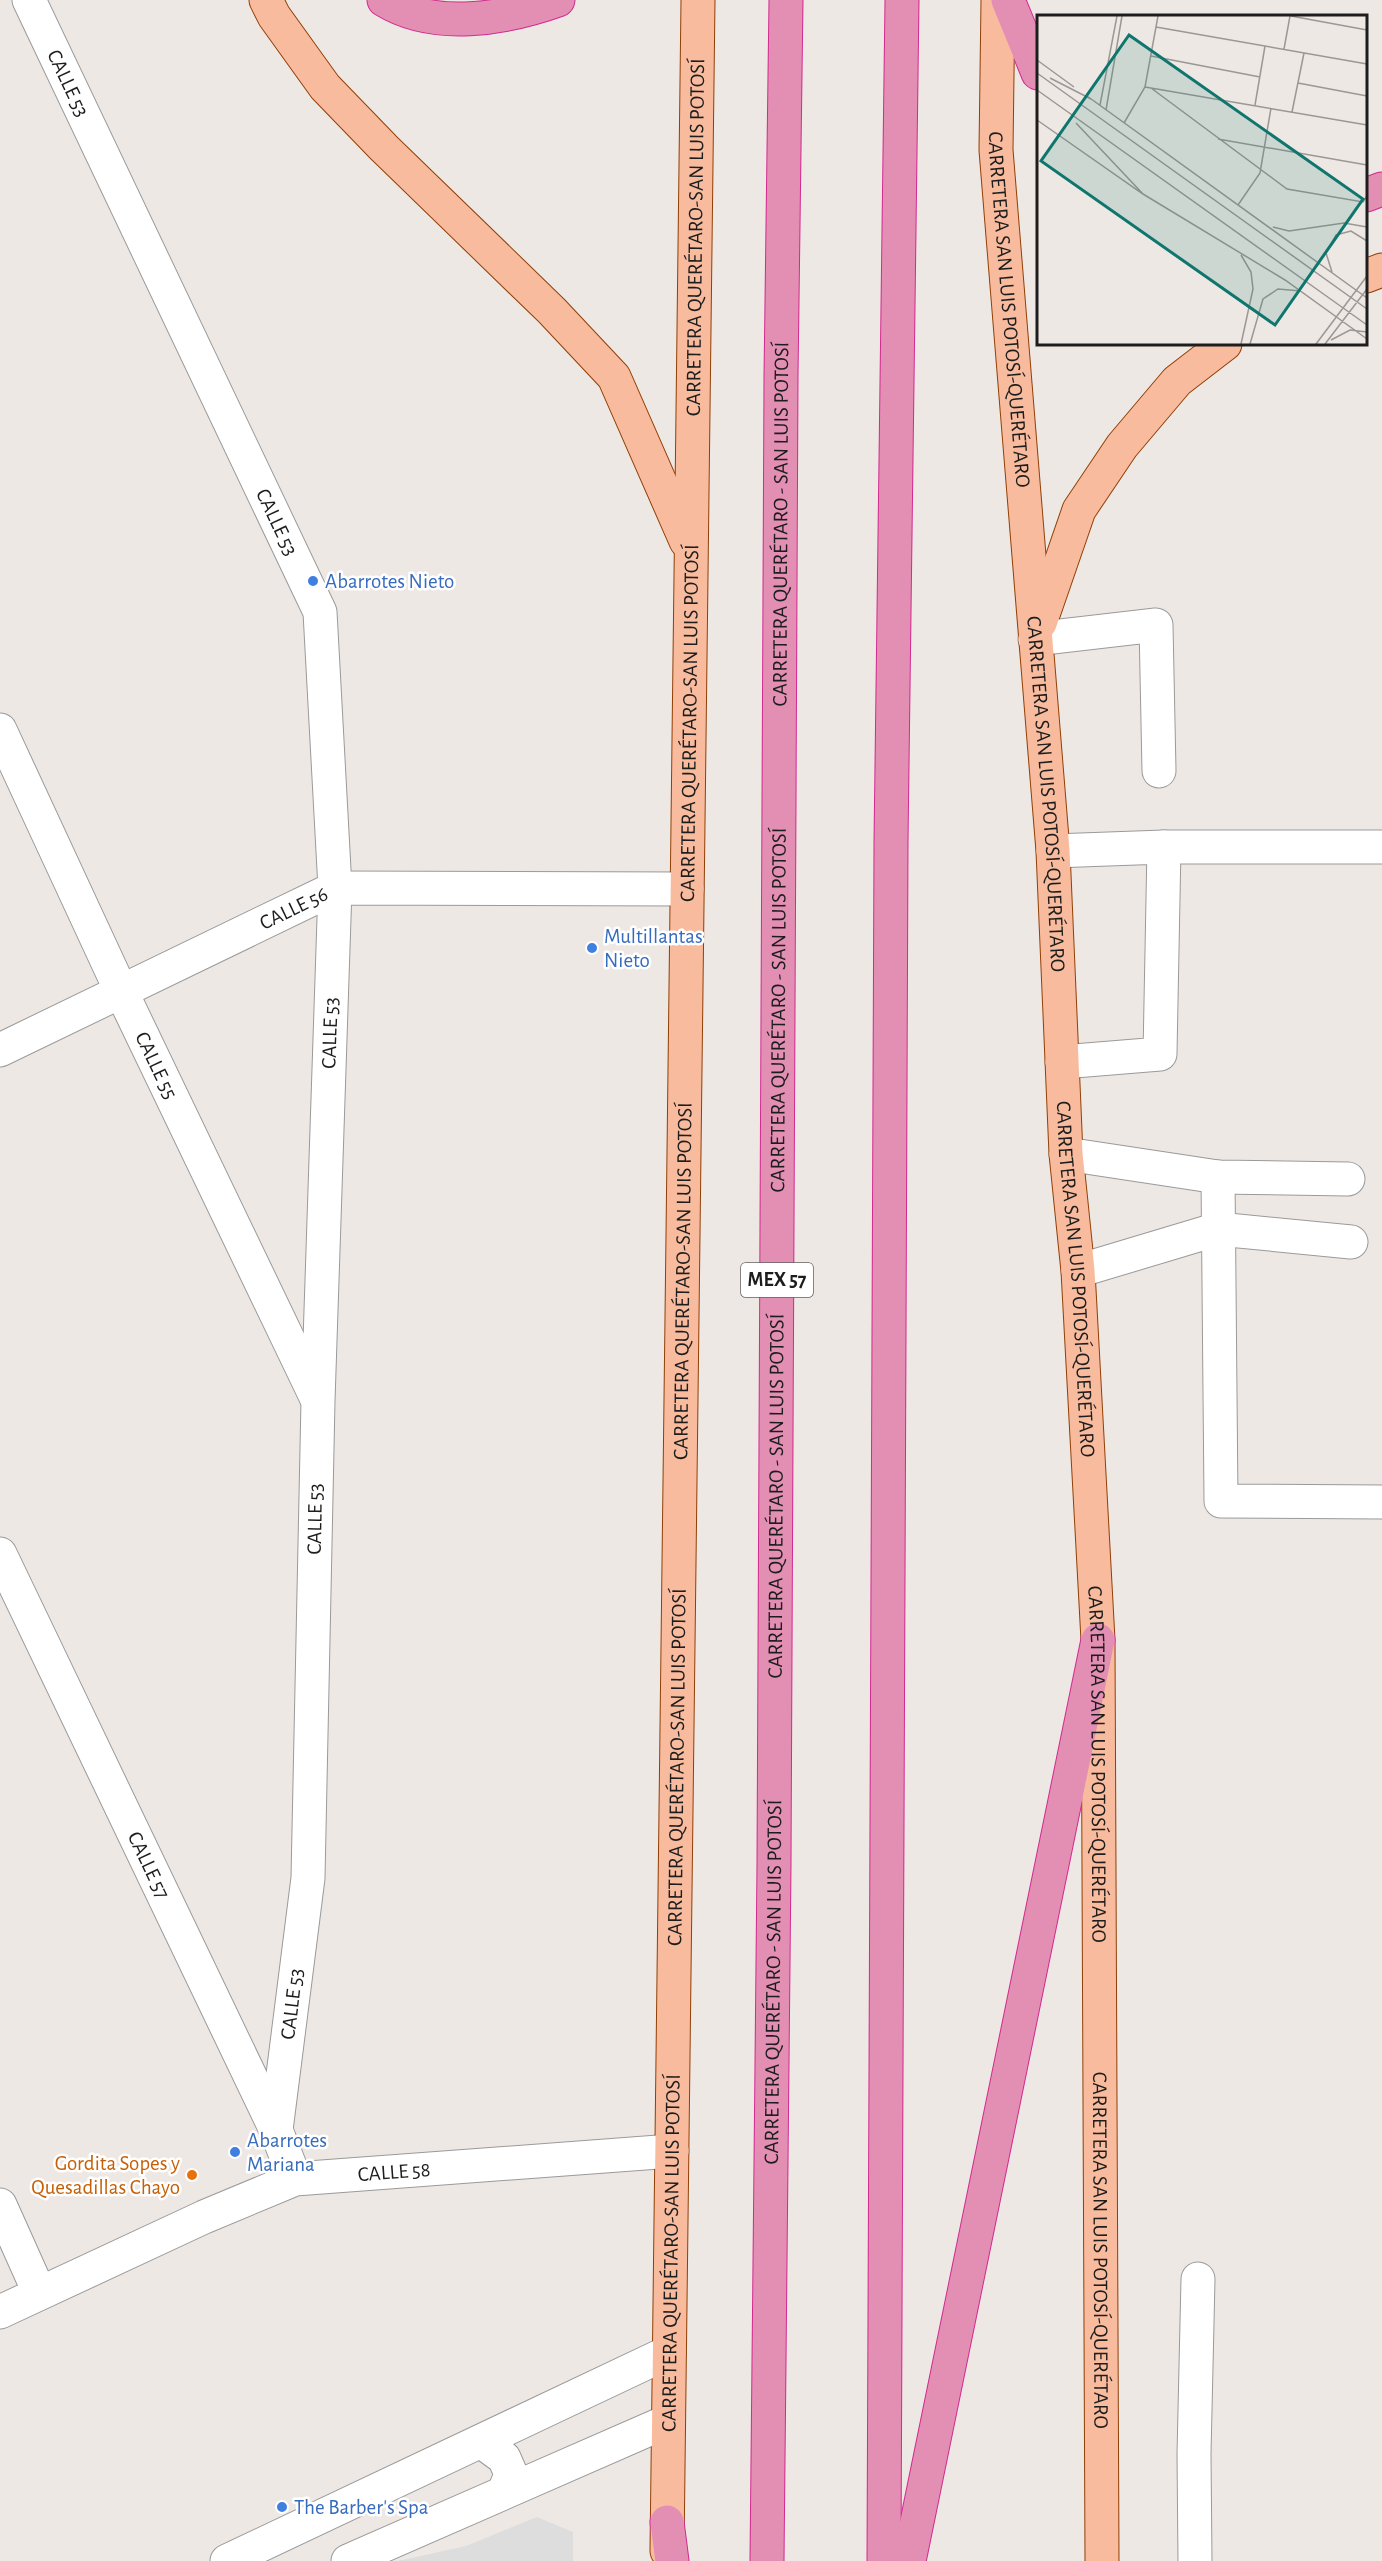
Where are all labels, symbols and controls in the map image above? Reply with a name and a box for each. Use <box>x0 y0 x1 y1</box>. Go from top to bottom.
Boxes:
inset map <box>1037 15 1367 345</box>
street label: CALLE 53 <box>44 46 93 120</box>
street label: CARRETERA QUERÉTARO-SAN LUIS POTOSÍ <box>682 58 708 416</box>
street label: CARRETERA SAN LUIS POTOSÍ-QUERÉTARO <box>985 131 1034 488</box>
street label: CARRETERA QUERÉTARO - SAN LUIS POTOSÍ <box>768 341 792 706</box>
street label: CALLE 53 <box>252 485 302 559</box>
street label: CARRETERA QUERÉTARO-SAN LUIS POTOSÍ <box>676 544 702 902</box>
place label: Abarrotes Nieto <box>325 571 454 592</box>
marker: Abarrotes Nieto <box>306 574 320 588</box>
street label: CARRETERA SAN LUIS POTOSÍ-QUERÉTARO <box>1023 615 1069 973</box>
street label: CARRETERA QUERÉTARO - SAN LUIS POTOSÍ <box>765 827 789 1192</box>
street label: CALLE 56 <box>256 883 331 933</box>
place label: Multillantas Nieto <box>604 926 703 971</box>
marker: Multillantas Nieto <box>585 941 599 955</box>
street label: CALLE 53 <box>318 997 342 1069</box>
street label: CALLE 55 <box>132 1028 182 1102</box>
street label: CARRETERA SAN LUIS POTOSÍ-QUERÉTARO <box>1053 1100 1099 1458</box>
street label: CARRETERA QUERÉTARO-SAN LUIS POTOSÍ <box>670 1102 695 1460</box>
road number: MEX 57 <box>741 1263 813 1297</box>
street label: CARRETERA QUERÉTARO - SAN LUIS POTOSÍ <box>763 1313 787 1678</box>
street label: CALLE 53 <box>304 1483 326 1555</box>
street label: CARRETERA SAN LUIS POTOSÍ-QUERÉTARO <box>1085 1585 1112 1943</box>
street label: CARRETERA QUERÉTARO-SAN LUIS POTOSÍ <box>664 1588 689 1946</box>
street label: CARRETERA QUERÉTARO - SAN LUIS POTOSÍ <box>760 1799 785 2165</box>
street label: CALLE 57 <box>124 1828 174 1902</box>
street label: CALLE 53 <box>277 1967 307 2041</box>
street label: CARRETERA SAN LUIS POTOSÍ-QUERÉTARO <box>1089 2072 1114 2429</box>
street label: CARRETERA QUERÉTARO-SAN LUIS POTOSÍ <box>658 2074 683 2432</box>
place label: Abarrotes Mariana <box>247 2130 327 2175</box>
marker: Abarrotes Mariana <box>228 2145 242 2159</box>
place label: Gordita Sopes y Quesadillas Chayo <box>31 2153 180 2198</box>
street label: CALLE 58 <box>357 2158 431 2185</box>
marker: Gordita Sopes y Quesadillas Chayo <box>185 2168 199 2182</box>
place label: The Barber's Spa <box>294 2497 429 2518</box>
marker: The Barber's Spa <box>275 2500 289 2514</box>

